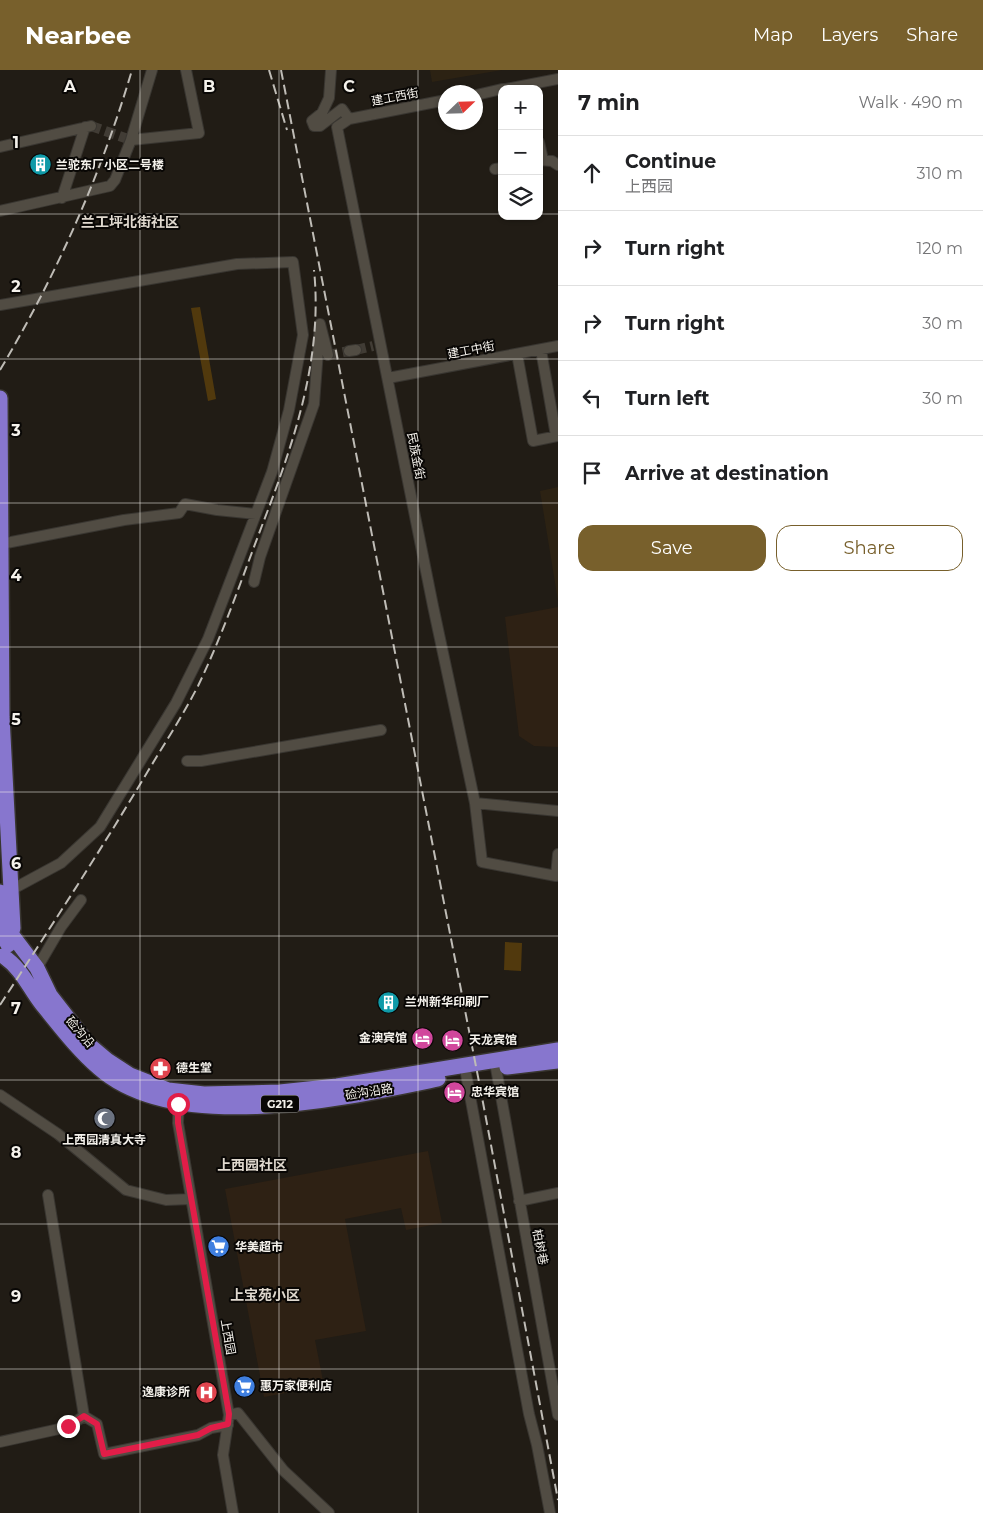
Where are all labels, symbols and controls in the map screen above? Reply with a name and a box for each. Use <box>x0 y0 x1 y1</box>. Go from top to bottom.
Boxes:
text: Nearbee <box>25 21 131 50</box>
text: Map <box>753 24 793 46</box>
text: Layers <box>821 24 878 46</box>
text: Share <box>906 24 958 46</box>
text: A <box>63 77 77 96</box>
text: B <box>203 77 215 96</box>
text: C <box>343 77 355 96</box>
street label: 建工西街 <box>370 85 420 108</box>
north arrow <box>438 85 483 130</box>
map controls <box>498 85 543 220</box>
button: + <box>498 85 543 130</box>
text: 7 min <box>578 90 640 115</box>
text: Walk · 490 m <box>858 93 963 112</box>
button: − <box>498 130 543 175</box>
text: 1 <box>13 133 19 152</box>
text: Continue <box>625 150 716 173</box>
building icon: 兰驼东厂小区二号楼 <box>28 153 52 177</box>
place label: 兰驼东厂小区二号楼 <box>56 157 164 172</box>
icon: ahead <box>578 159 606 187</box>
text: 310 m <box>916 164 963 183</box>
button: layers <box>498 175 543 220</box>
text: 上西园 <box>625 177 673 196</box>
district label: 兰工坪北街社区 <box>81 213 179 231</box>
icon: right <box>578 234 606 262</box>
text: Turn right <box>625 237 725 260</box>
text: 120 m <box>916 239 963 258</box>
text: 2 <box>11 277 21 296</box>
icon: right <box>578 309 606 337</box>
text: Turn right <box>625 312 725 335</box>
text: 30 m <box>922 314 963 333</box>
street label: 建工中街 <box>446 338 496 361</box>
icon: left <box>578 384 606 412</box>
text: Turn left <box>625 387 710 410</box>
text: 30 m <box>922 389 963 408</box>
text: 3 <box>10 421 21 440</box>
street label: 民族金街 <box>405 431 428 481</box>
icon: arrive <box>578 459 606 487</box>
text: Arrive at destination <box>625 462 829 485</box>
button: Save <box>578 525 766 571</box>
button: Share <box>776 525 963 571</box>
text: 4 <box>10 566 22 585</box>
text: 5 <box>11 710 21 729</box>
text: 6 <box>11 854 21 873</box>
building icon: 兰州新华印刷厂 <box>377 990 401 1014</box>
place label: 兰州新华印刷厂 <box>405 994 489 1009</box>
text: 7 <box>11 999 21 1018</box>
street label: 硷沟沿 <box>63 1013 98 1050</box>
hotel icon: 金澳宾馆 <box>411 1026 435 1050</box>
hotel icon: 天龙宾馆 <box>441 1028 465 1052</box>
place label: 金澳宾馆 <box>359 1030 407 1045</box>
place label: 天龙宾馆 <box>469 1032 517 1047</box>
pharmacy icon: 德生堂 <box>148 1056 172 1080</box>
place label: 德生堂 <box>176 1060 212 1075</box>
street label: 硷沟沿路 <box>344 1080 394 1103</box>
hotel icon: 忠华宾馆 <box>443 1080 467 1104</box>
place label: 忠华宾馆 <box>471 1084 519 1099</box>
route start <box>167 1093 190 1116</box>
road number: G212 <box>261 1096 299 1112</box>
mosque icon: 上西园清真大寺 <box>92 1107 116 1131</box>
place label: 上西园清真大寺 <box>62 1132 146 1147</box>
text: 8 <box>11 1143 21 1162</box>
district label: 上西园社区 <box>217 1156 287 1174</box>
street label: 柏树巷 <box>530 1228 551 1266</box>
supermarket icon: 华美超市 <box>207 1235 231 1259</box>
place label: 华美超市 <box>235 1239 283 1254</box>
district label: 上宝苑小区 <box>230 1286 300 1304</box>
text: 9 <box>11 1287 21 1306</box>
street label: 上西园 <box>218 1318 239 1356</box>
supermarket icon: 惠万家便利店 <box>232 1374 256 1398</box>
place label: 惠万家便利店 <box>260 1378 332 1393</box>
hospital icon: 逸康诊所 <box>194 1380 218 1404</box>
place label: 逸康诊所 <box>142 1384 190 1399</box>
route end <box>57 1415 80 1438</box>

